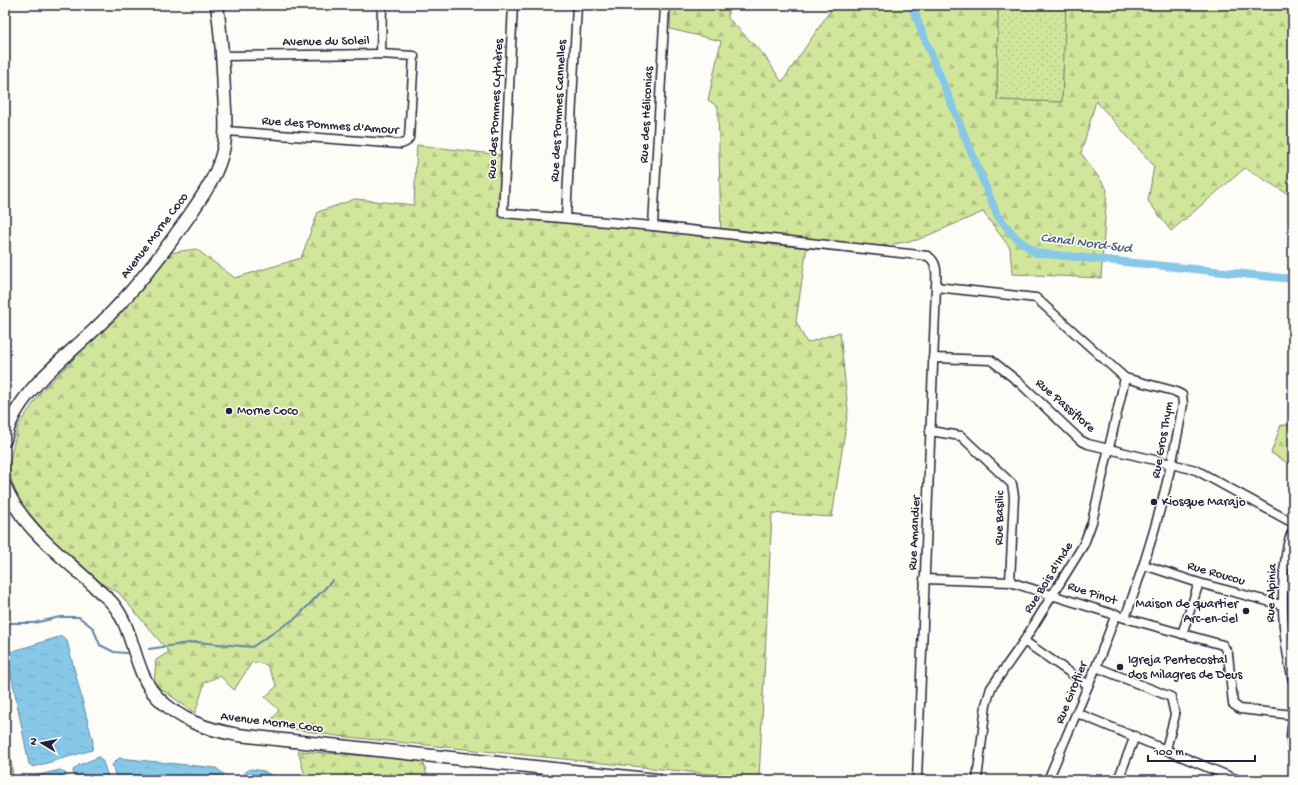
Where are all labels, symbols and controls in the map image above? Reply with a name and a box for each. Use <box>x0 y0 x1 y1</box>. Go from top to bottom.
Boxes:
street label: Avenue du Soleil <box>282 34 370 50</box>
street label: Rue des Pommes Cythères <box>485 37 507 179</box>
street label: Rue des Pommes Cannelles <box>548 38 570 182</box>
street label: Rue des Héliconias <box>637 65 657 164</box>
street label: Rue des Pommes d'Amour <box>261 114 400 138</box>
street label: Avenue Morne Coco <box>118 190 192 282</box>
water label: Canal Nord-Sud <box>1040 230 1134 258</box>
street label: Rue Passiflore <box>1032 376 1098 436</box>
street label: Rue Gros Thym <box>1149 400 1177 480</box>
place label: Morne Coco <box>237 404 299 419</box>
marker: Morne Coco <box>224 406 234 416</box>
street label: Rue Basilic <box>992 490 1008 545</box>
street label: Rue Amandier <box>906 494 925 571</box>
place label: Kiosque Marajo <box>1162 495 1246 510</box>
marker: Kiosque Marajo <box>1149 497 1159 507</box>
street label: Rue Bois d'Inde <box>1021 539 1077 616</box>
street label: Rue Roucou <box>1185 559 1247 589</box>
street label: Rue Alpinia <box>1263 563 1281 623</box>
street label: Rue Pinot <box>1065 579 1120 610</box>
place label: Maison de quartier Arc-en-ciel <box>1136 597 1239 627</box>
marker: Maison de quartier Arc-en-ciel <box>1241 606 1251 616</box>
place label: Igreja Pentecostal dos Milagres de Deus <box>1128 653 1243 683</box>
street label: Rue Giroflier <box>1053 658 1092 726</box>
marker: Igreja Pentecostal dos Milagres de Deus <box>1115 662 1125 672</box>
street label: Avenue Morne Coco <box>220 709 325 737</box>
north arrow <box>22 723 62 763</box>
text: N <box>28 737 41 746</box>
scale bar <box>1148 737 1255 763</box>
text: 100 m <box>1153 746 1184 760</box>

